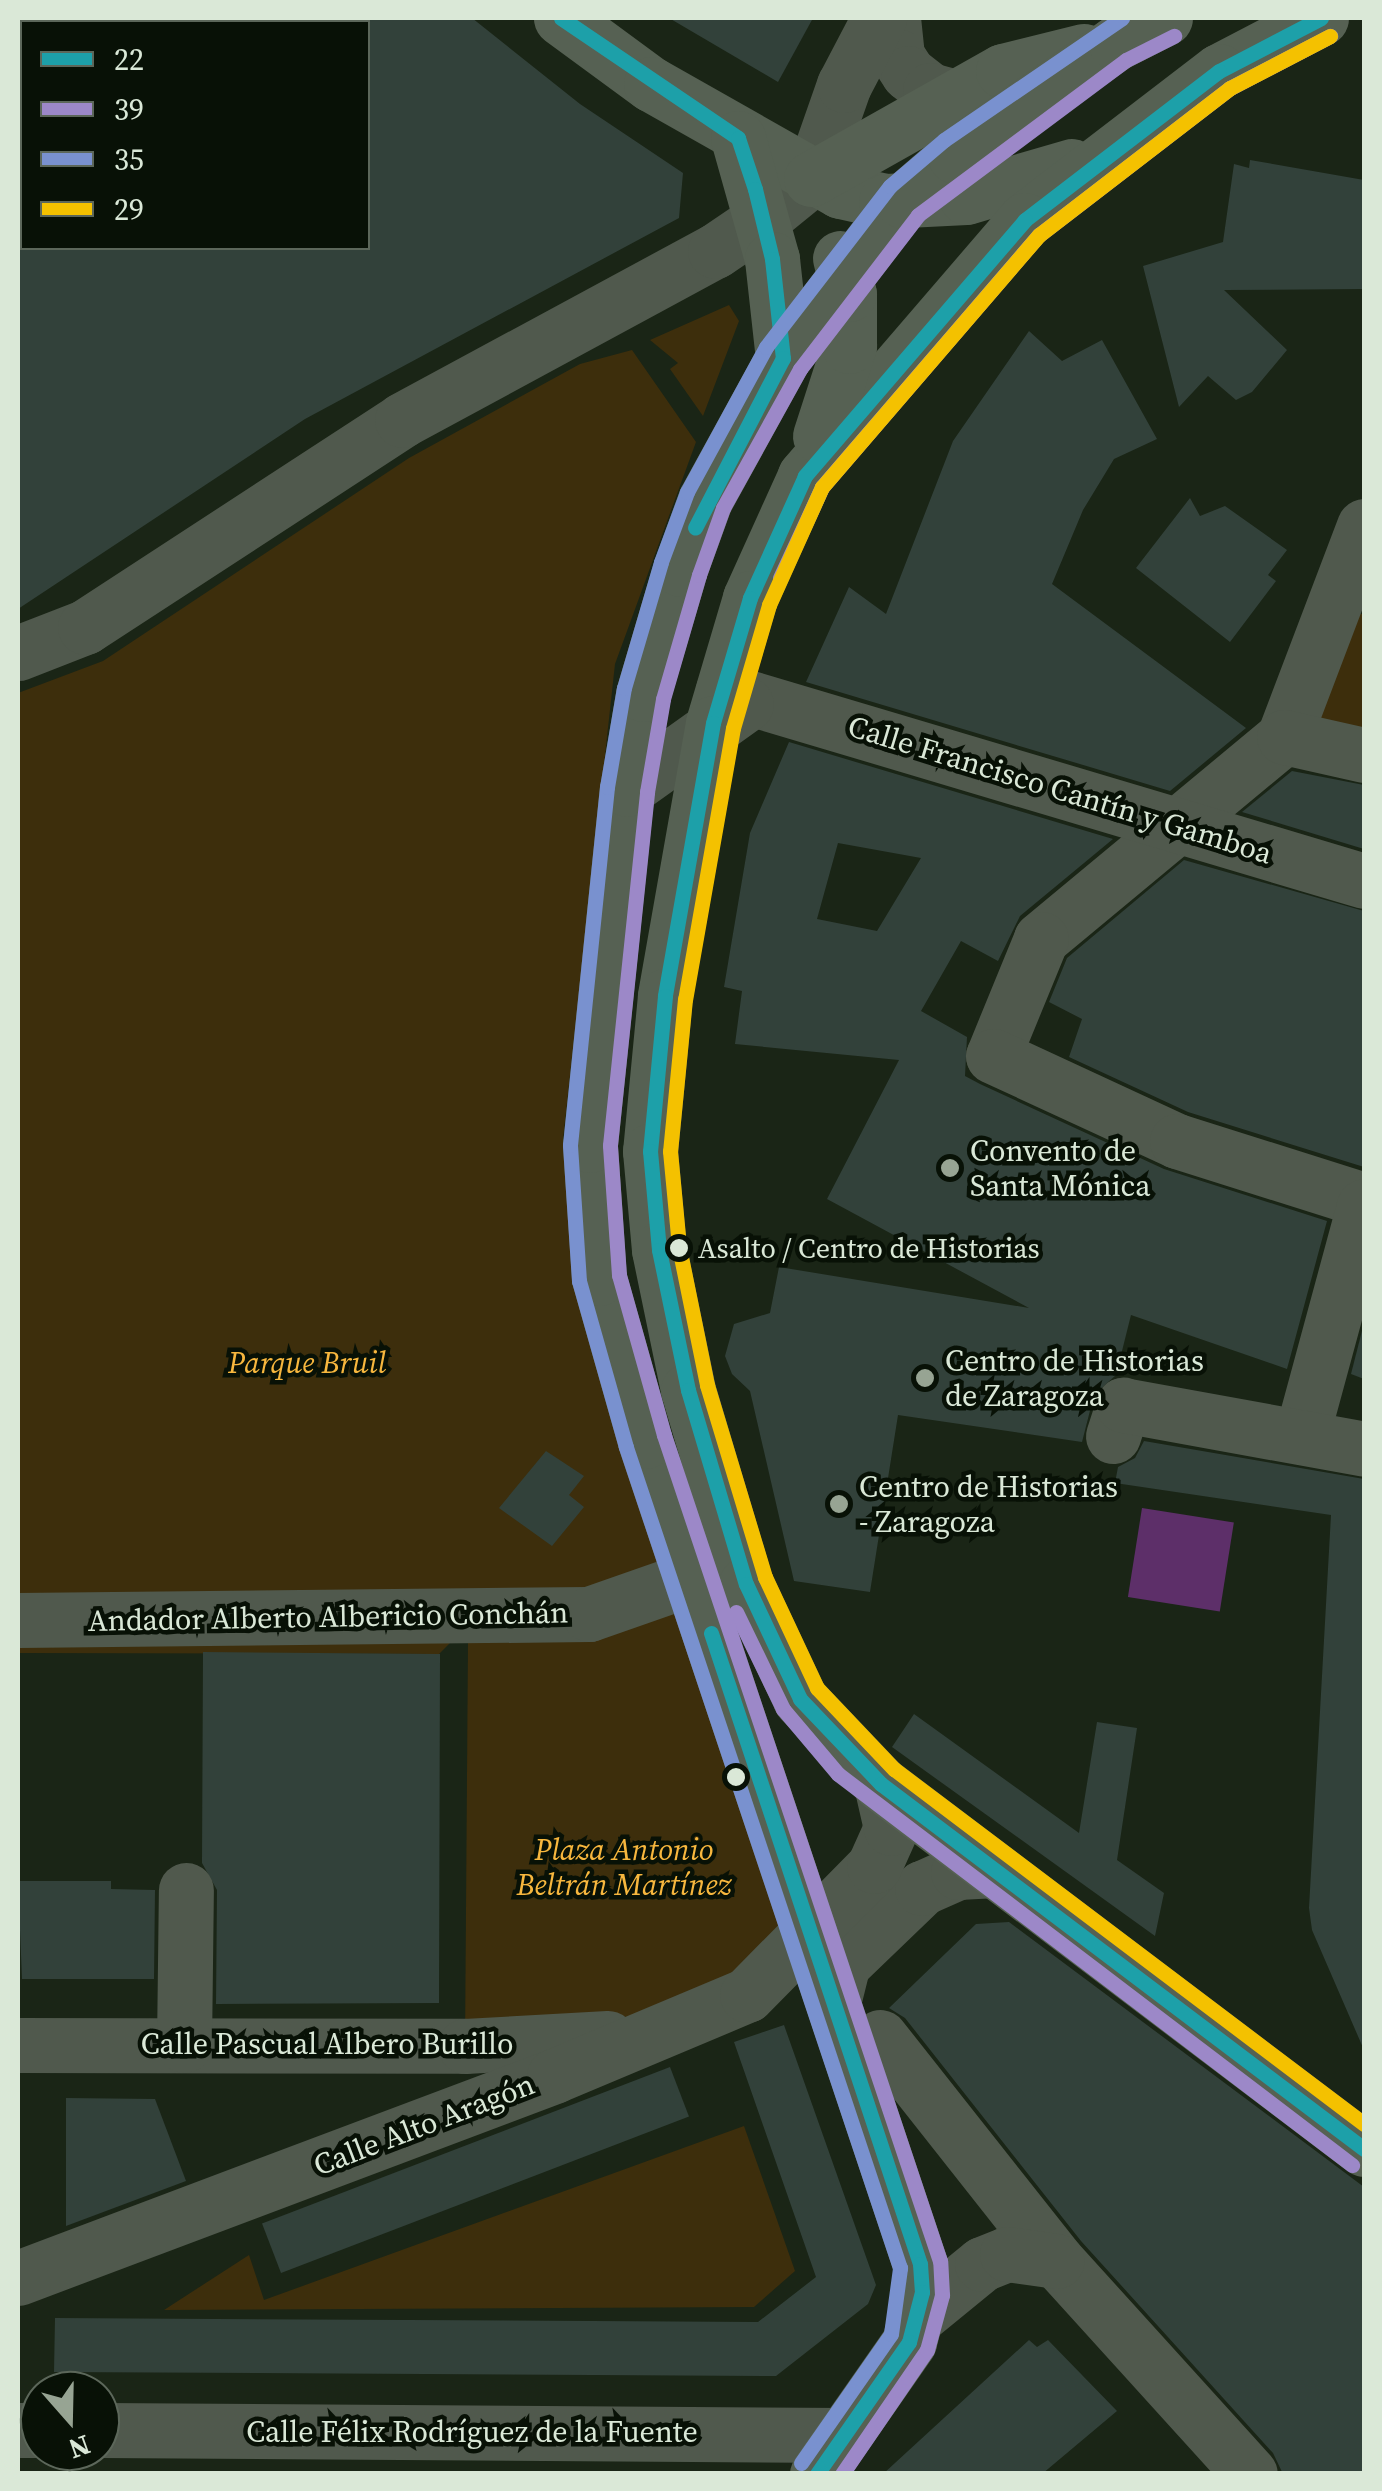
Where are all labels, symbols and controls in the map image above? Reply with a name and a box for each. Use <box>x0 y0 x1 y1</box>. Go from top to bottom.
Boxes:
legend <box>20 20 370 250</box>
text: 22 <box>114 39 144 80</box>
text: 39 <box>114 89 144 130</box>
text: 35 <box>114 139 144 180</box>
text: 29 <box>114 189 144 230</box>
street label: Calle Francisco Cantín y Gamboa <box>844 708 1276 872</box>
place label: Convento de Santa Mónica <box>970 1133 1150 1204</box>
marker: Convento de Santa Mónica <box>939 1157 961 1179</box>
place label: Asalto / Centro de Historias <box>698 1231 1040 1265</box>
marker: Asalto / Centro de Historias <box>669 1238 689 1258</box>
place label: Centro de Historias de Zaragoza <box>945 1343 1204 1414</box>
park label: Parque Bruil <box>228 1345 386 1381</box>
marker: Centro de Historias de Zaragoza <box>914 1367 936 1389</box>
place label: Centro de Historias - Zaragoza <box>859 1469 1118 1540</box>
marker: Centro de Historias - Zaragoza <box>828 1493 850 1515</box>
street label: Andador Alberto Albericio Conchán <box>87 1595 569 1639</box>
unlabelled marker <box>726 1767 746 1787</box>
park label: Plaza Antonio Beltrán Martínez <box>516 1832 732 1902</box>
street label: Calle Pascual Albero Burillo <box>141 2026 513 2062</box>
street label: Calle Alto Aragón <box>309 2066 539 2184</box>
north arrow <box>20 2371 120 2471</box>
street label: Calle Félix Rodríguez de la Fuente <box>246 2414 698 2450</box>
text: N <box>64 2426 96 2469</box>

